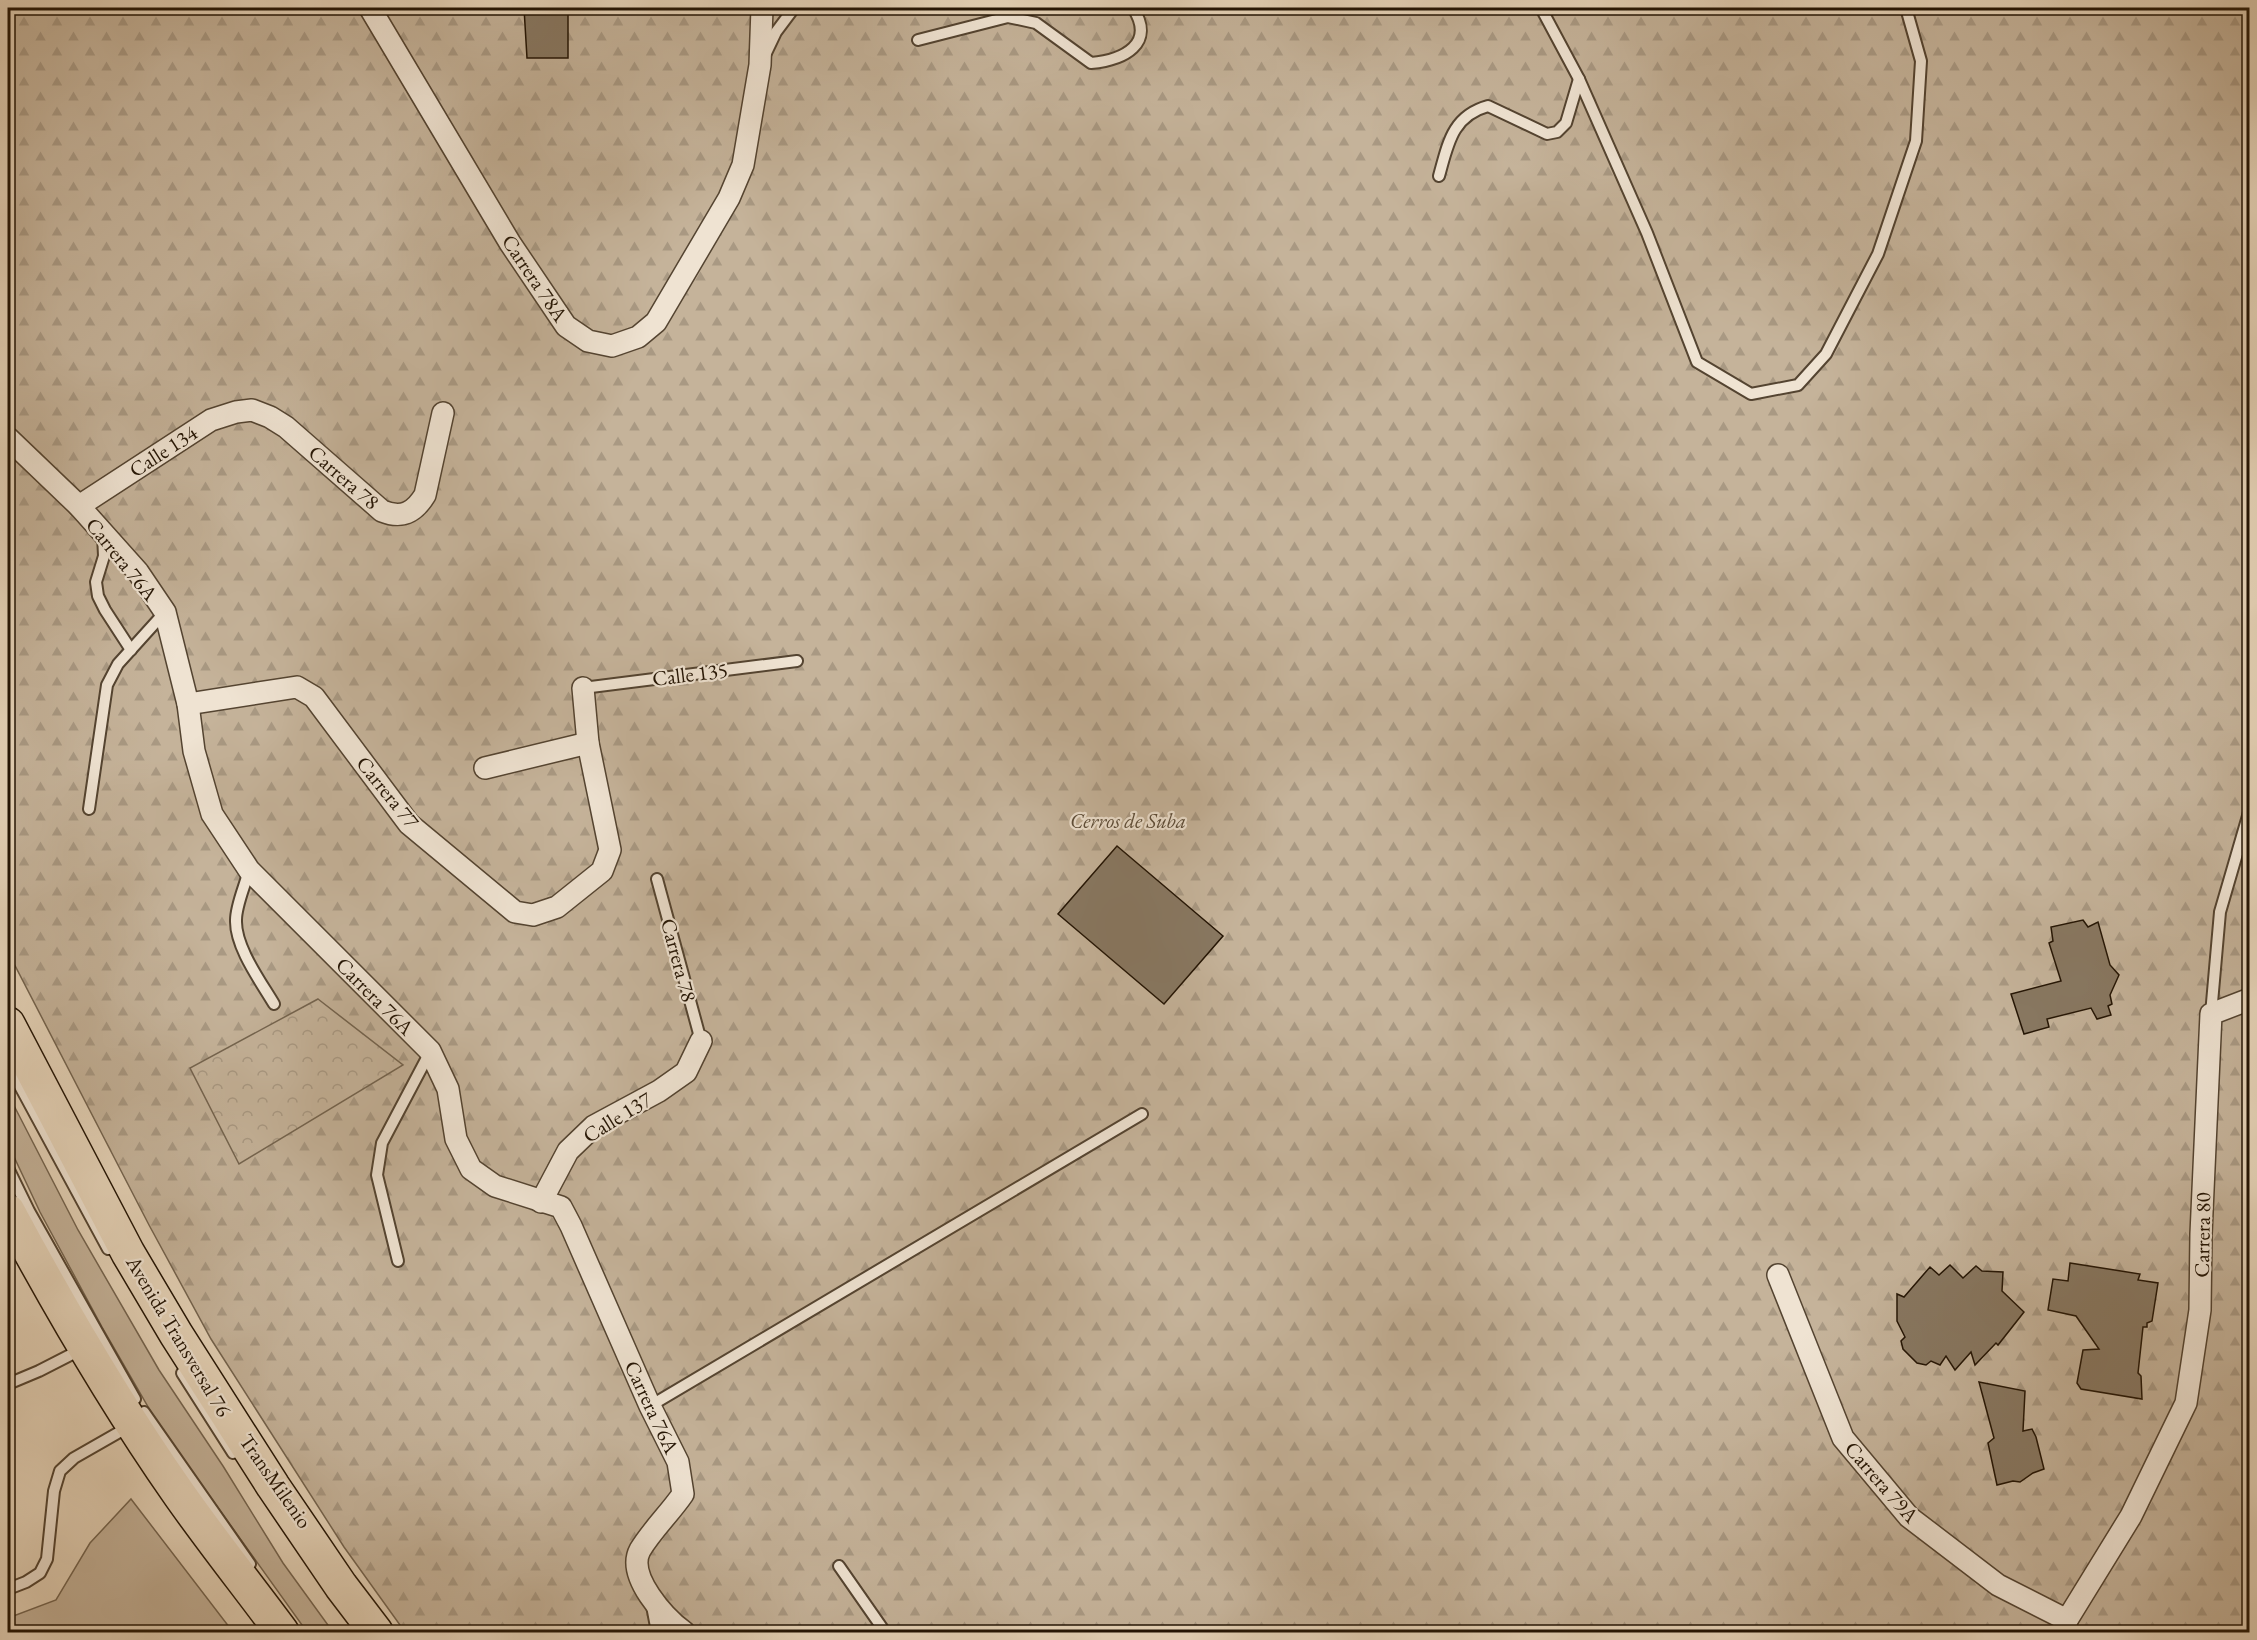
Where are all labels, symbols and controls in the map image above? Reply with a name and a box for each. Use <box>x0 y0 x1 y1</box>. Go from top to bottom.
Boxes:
street label: Carrera 78A <box>496 229 574 327</box>
street label: Calle 134 <box>124 418 203 483</box>
street label: Carrera 78 <box>303 439 385 515</box>
street label: Carrera 76A <box>80 512 164 607</box>
street label: Calle 135 <box>651 656 729 692</box>
street label: Carrera 77 <box>351 750 426 834</box>
park label: Cerros de Suba <box>1070 807 1186 834</box>
street label: Carrera 78 <box>655 915 703 1005</box>
street label: Carrera 76A <box>330 951 420 1041</box>
street label: Calle 137 <box>578 1085 657 1149</box>
street label: Carrera 80 <box>2188 1192 2216 1278</box>
street label: Avenida Transversal 76 <box>120 1250 238 1421</box>
street label: Carrera 76A <box>619 1356 686 1458</box>
street label: TransMilenio <box>234 1429 318 1533</box>
street label: Carrera 79A <box>1839 1435 1925 1529</box>

